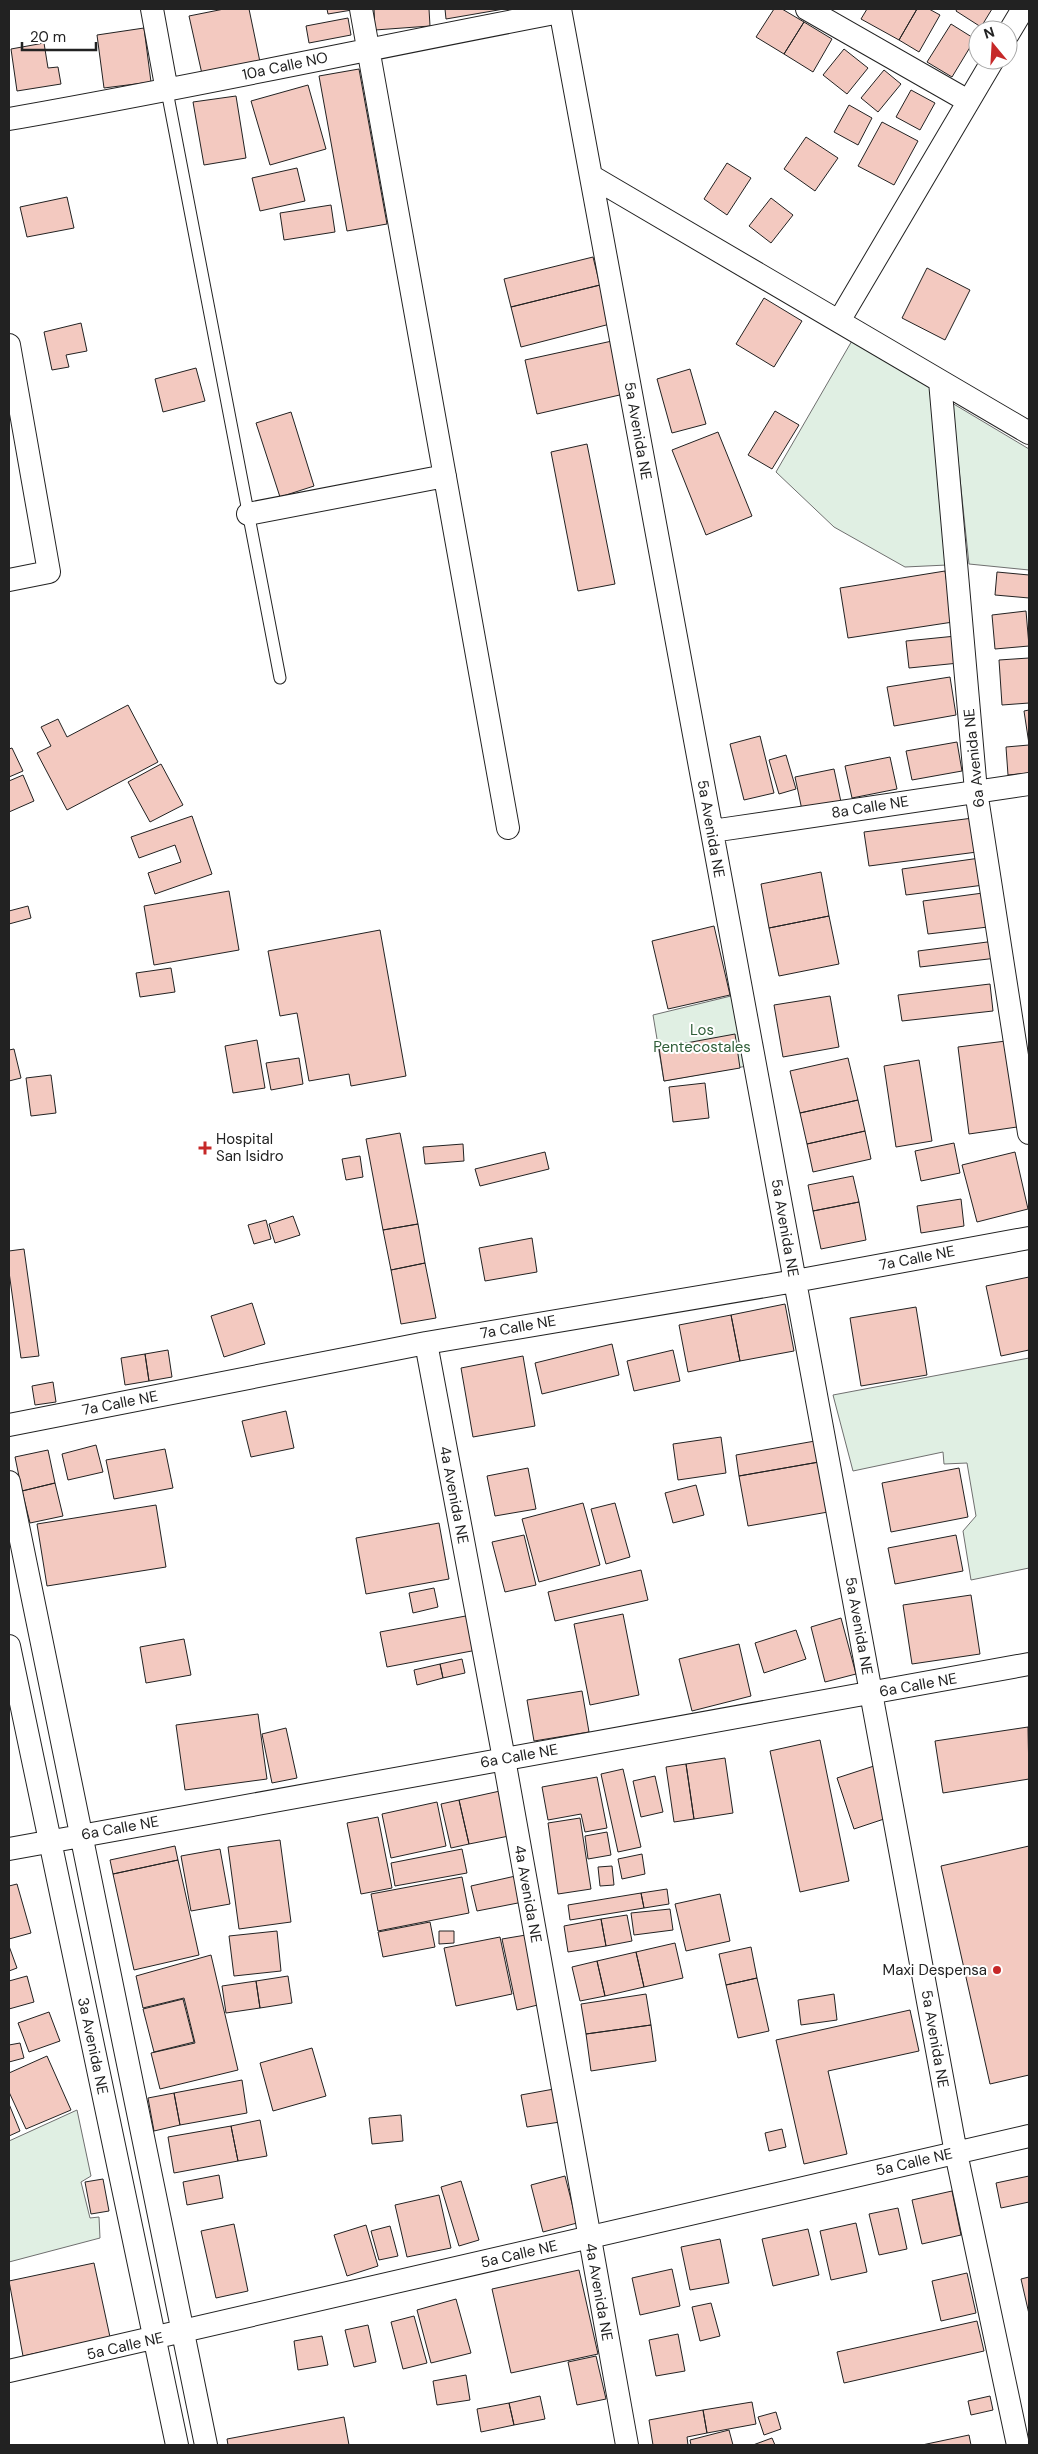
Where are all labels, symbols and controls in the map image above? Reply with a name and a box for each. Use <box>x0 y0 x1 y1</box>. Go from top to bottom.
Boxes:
scale bar <box>22 20 96 52</box>
north arrow <box>968 20 1018 70</box>
text: N <box>981 22 997 43</box>
text: 20 m <box>30 27 66 47</box>
street label: 10a Calle NO <box>240 47 330 85</box>
street label: 5a Avenida NE <box>620 380 656 482</box>
street label: 6a Avenida NE <box>959 708 989 808</box>
street label: 5a Avenida NE <box>693 778 729 880</box>
street label: 8a Calle NE <box>830 791 910 823</box>
park label: Los Pentecostales <box>653 1020 751 1057</box>
place label: Hospital San Isidro <box>216 1129 284 1166</box>
marker: Hospital San Isidro <box>198 1141 212 1155</box>
street label: 5a Avenida NE <box>767 1177 803 1279</box>
street label: 7a Calle NE <box>877 1241 957 1275</box>
street label: 7a Calle NE <box>479 1311 557 1343</box>
street label: 7a Calle NE <box>80 1386 160 1420</box>
street label: 4a Avenida NE <box>435 1444 473 1546</box>
street label: 5a Avenida NE <box>841 1575 877 1677</box>
street label: 6a Calle NE <box>878 1668 958 1702</box>
street label: 6a Calle NE <box>479 1739 559 1773</box>
street label: 6a Calle NE <box>80 1811 160 1845</box>
street label: 4a Avenida NE <box>510 1843 546 1945</box>
place label: Maxi Despensa <box>883 1960 987 1980</box>
marker: Maxi Despensa <box>991 1964 1003 1976</box>
street label: 5a Avenida NE <box>917 1988 953 2090</box>
street label: 3a Avenida NE <box>73 1996 113 2096</box>
street label: 5a Calle NE <box>874 2143 954 2181</box>
street label: 5a Calle NE <box>479 2235 559 2273</box>
street label: 4a Avenida NE <box>581 2241 617 2343</box>
street label: 5a Calle NE <box>85 2327 165 2365</box>

